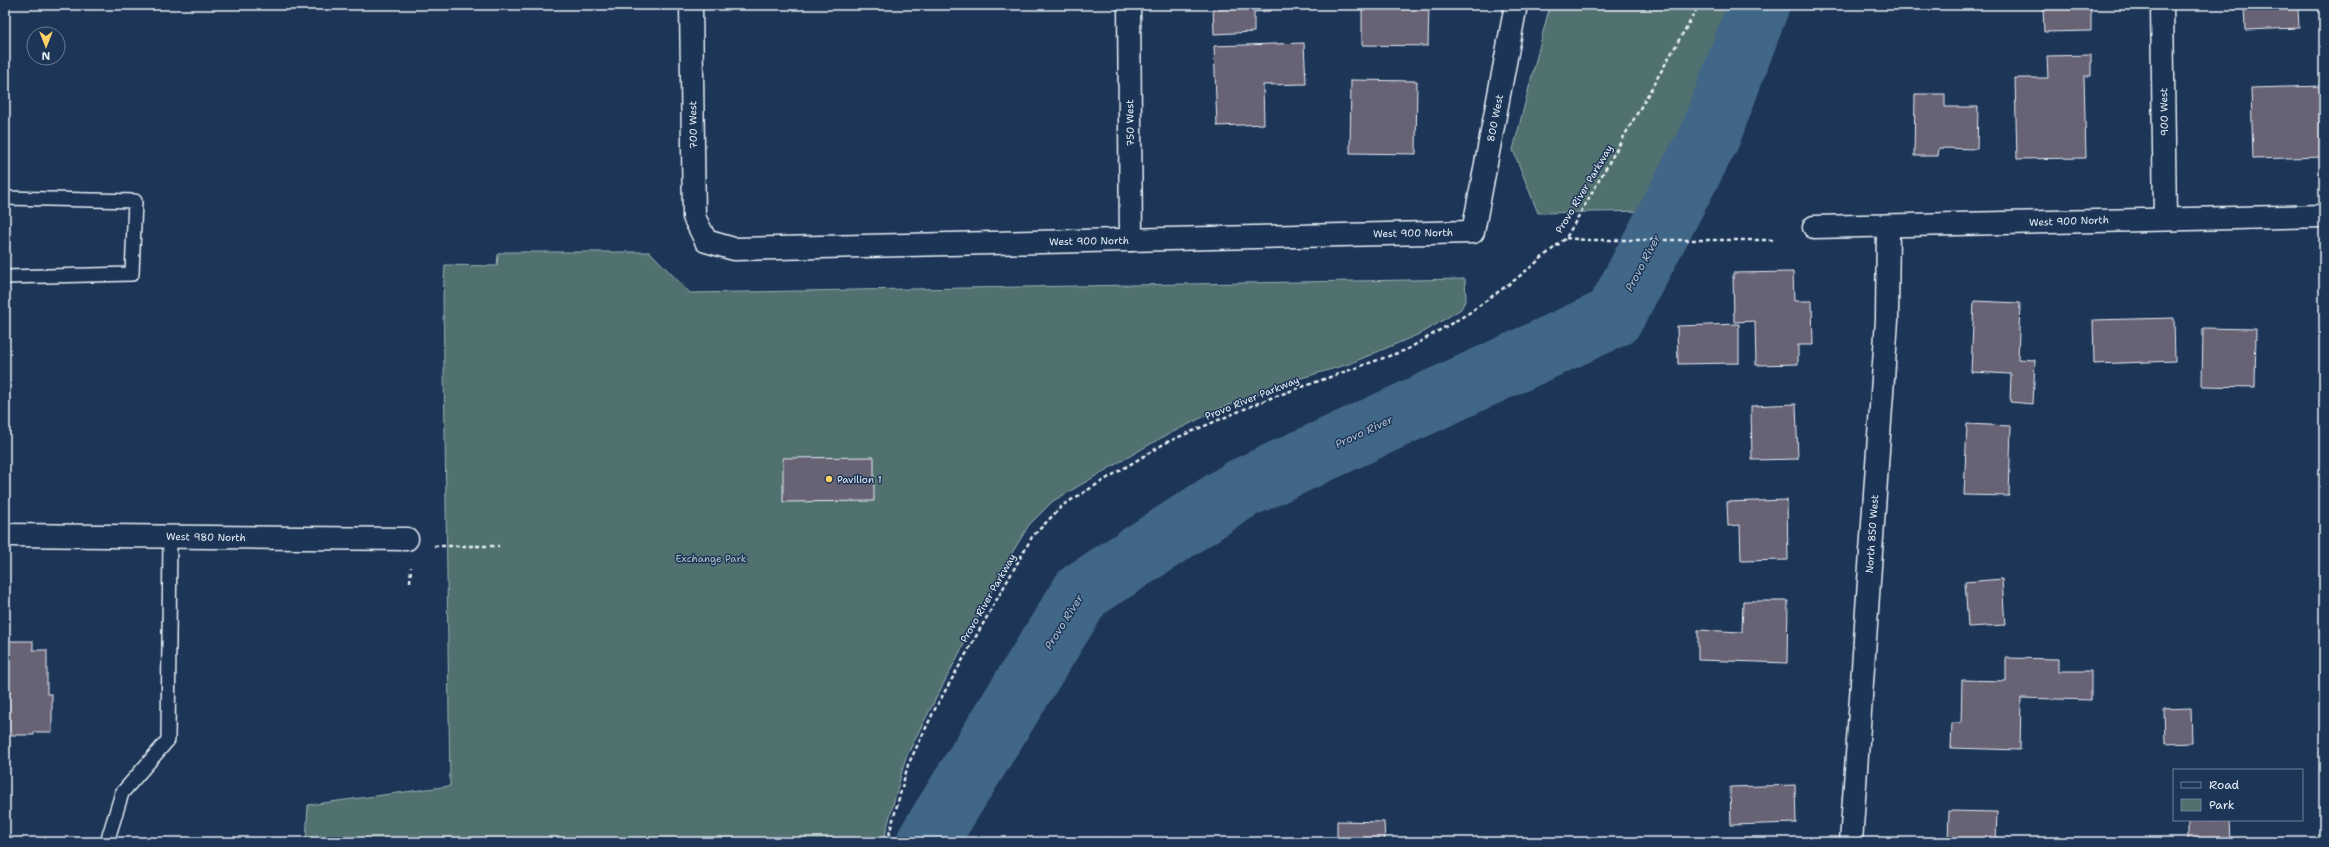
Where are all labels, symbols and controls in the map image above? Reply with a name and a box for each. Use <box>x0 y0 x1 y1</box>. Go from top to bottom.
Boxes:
north arrow <box>26 26 66 66</box>
text: N <box>41 48 50 63</box>
street label: 900 West <box>2157 88 2171 136</box>
street label: 800 West <box>1484 93 1506 143</box>
street label: 750 West <box>1123 99 1137 147</box>
street label: 700 West <box>686 101 700 149</box>
street label: Provo River Parkway <box>1553 142 1616 235</box>
street label: West 900 North <box>2029 213 2109 229</box>
street label: West 900 North <box>1373 226 1453 240</box>
water label: Provo River <box>1622 231 1665 294</box>
street label: West 900 North <box>1049 234 1129 248</box>
street label: Provo River Parkway <box>1203 373 1301 423</box>
water label: Provo River <box>1333 412 1396 452</box>
place label: Pavilion 1 <box>837 473 882 486</box>
marker: Pavilion 1 <box>824 474 834 484</box>
street label: North 850 West <box>1863 494 1881 574</box>
street label: West 980 North <box>166 530 246 544</box>
street label: Provo River Parkway <box>957 551 1019 645</box>
park label: Exchange Park <box>675 552 747 565</box>
water label: Provo River <box>1041 591 1087 652</box>
legend <box>2173 769 2303 821</box>
text: Road <box>2209 777 2240 793</box>
text: Park <box>2209 797 2235 813</box>

